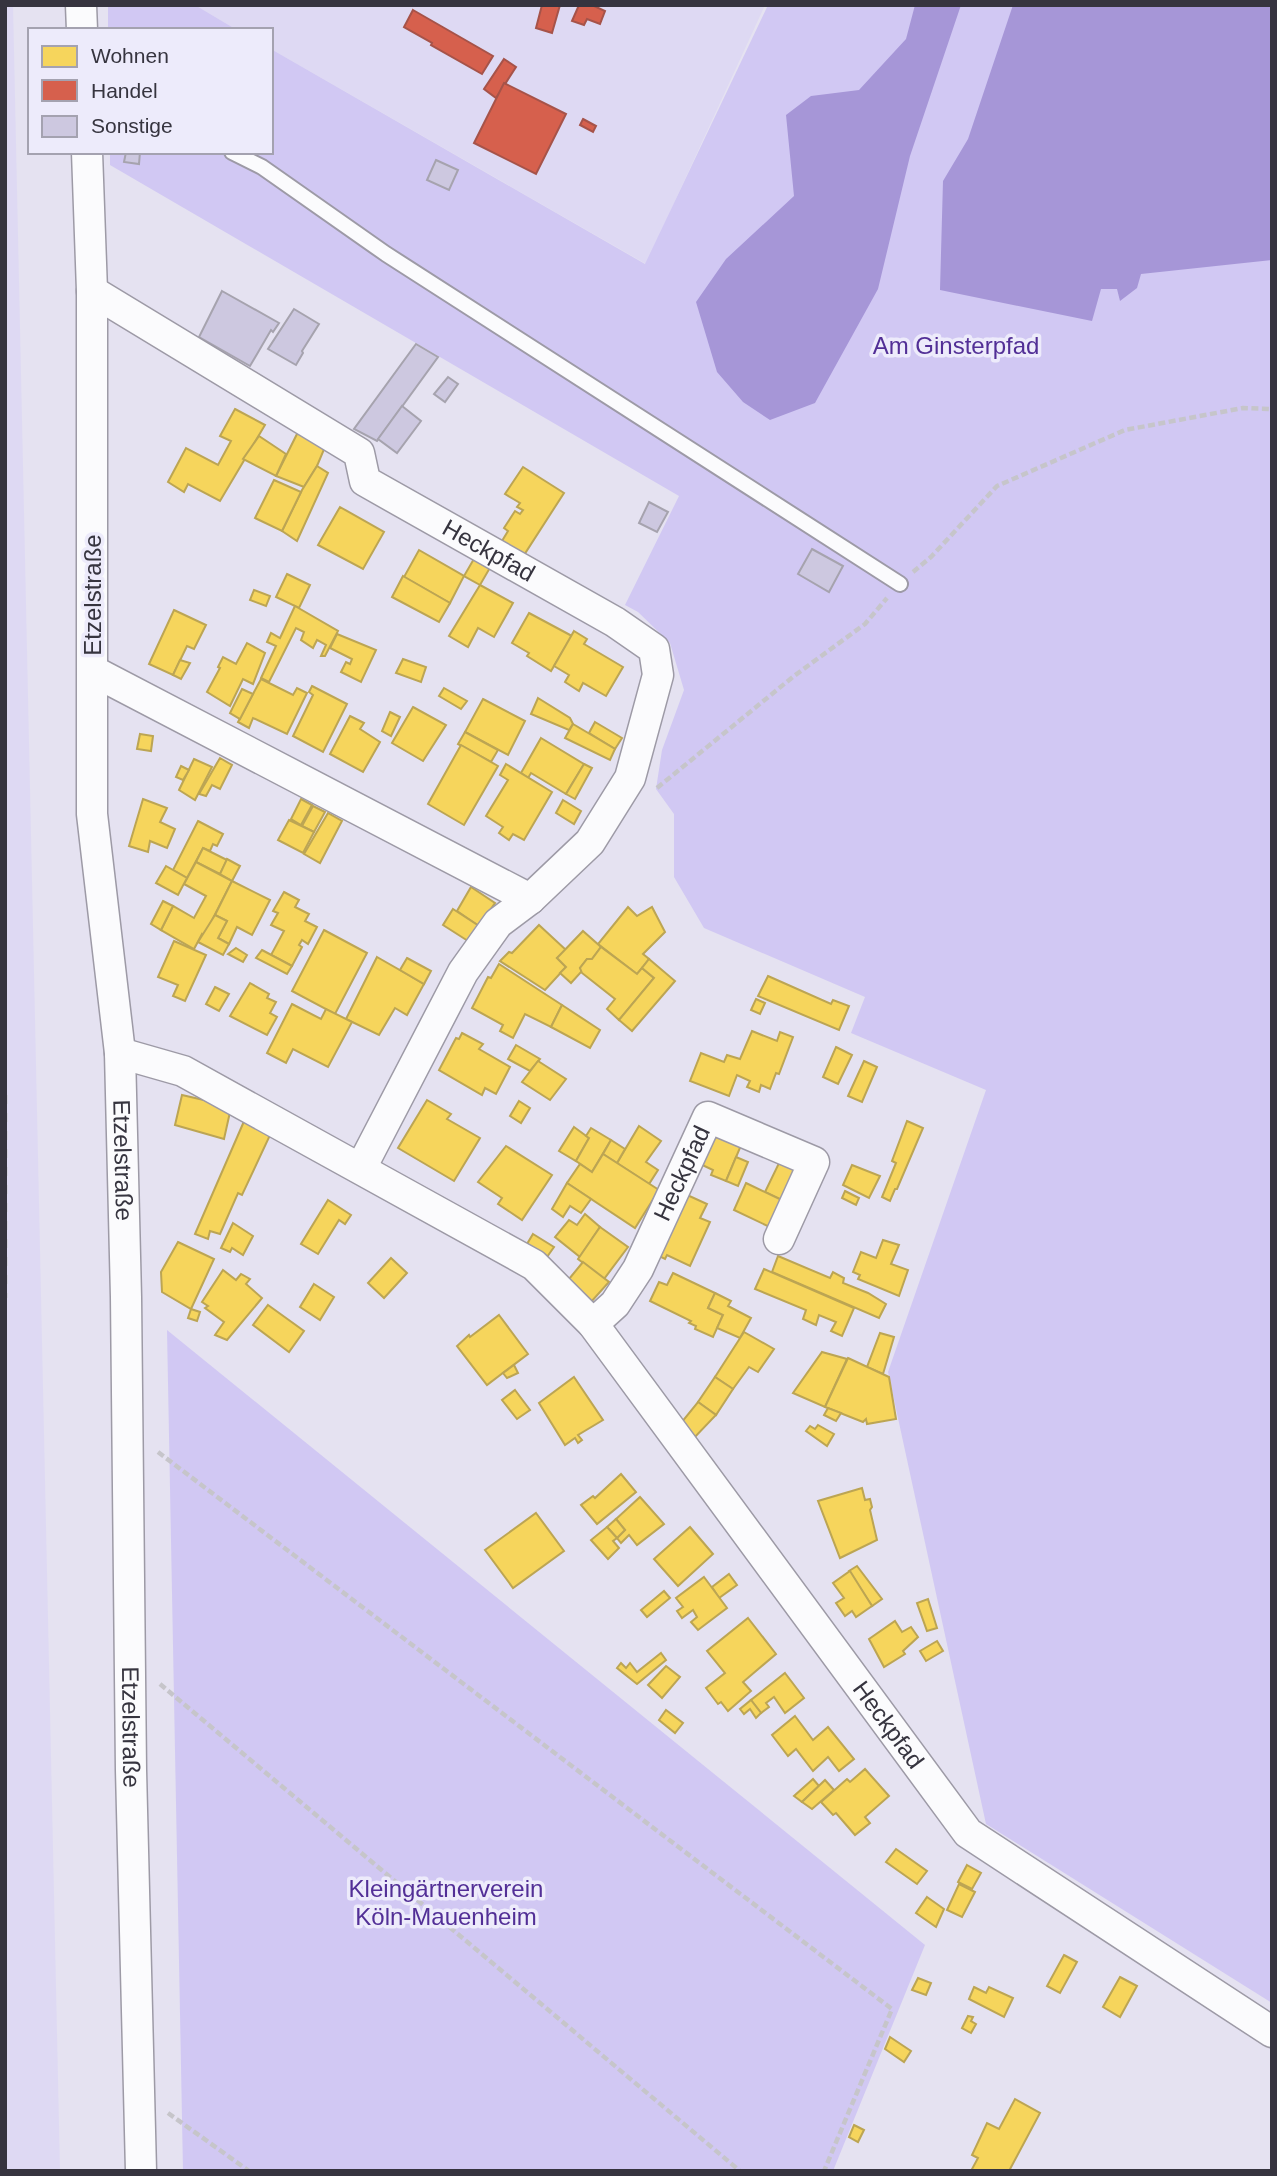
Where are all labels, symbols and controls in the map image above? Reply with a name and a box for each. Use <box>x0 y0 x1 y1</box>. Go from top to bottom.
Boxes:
legend <box>28 28 273 154</box>
text: Wohnen <box>91 44 169 67</box>
text: Handel <box>91 79 158 102</box>
text: Sonstige <box>91 114 173 137</box>
park label: Am Ginsterpfad <box>873 332 1039 359</box>
street label: Heckpfad <box>438 514 540 587</box>
street label: Etzelstraße <box>79 534 106 656</box>
street label: Etzelstraße <box>108 1099 138 1221</box>
street label: Heckpfad <box>648 1121 715 1225</box>
street label: Etzelstraße <box>117 1666 145 1788</box>
street label: Heckpfad <box>848 1676 930 1773</box>
park label: Kleingärtnerverein Köln-Mauenheim <box>349 1875 543 1930</box>

